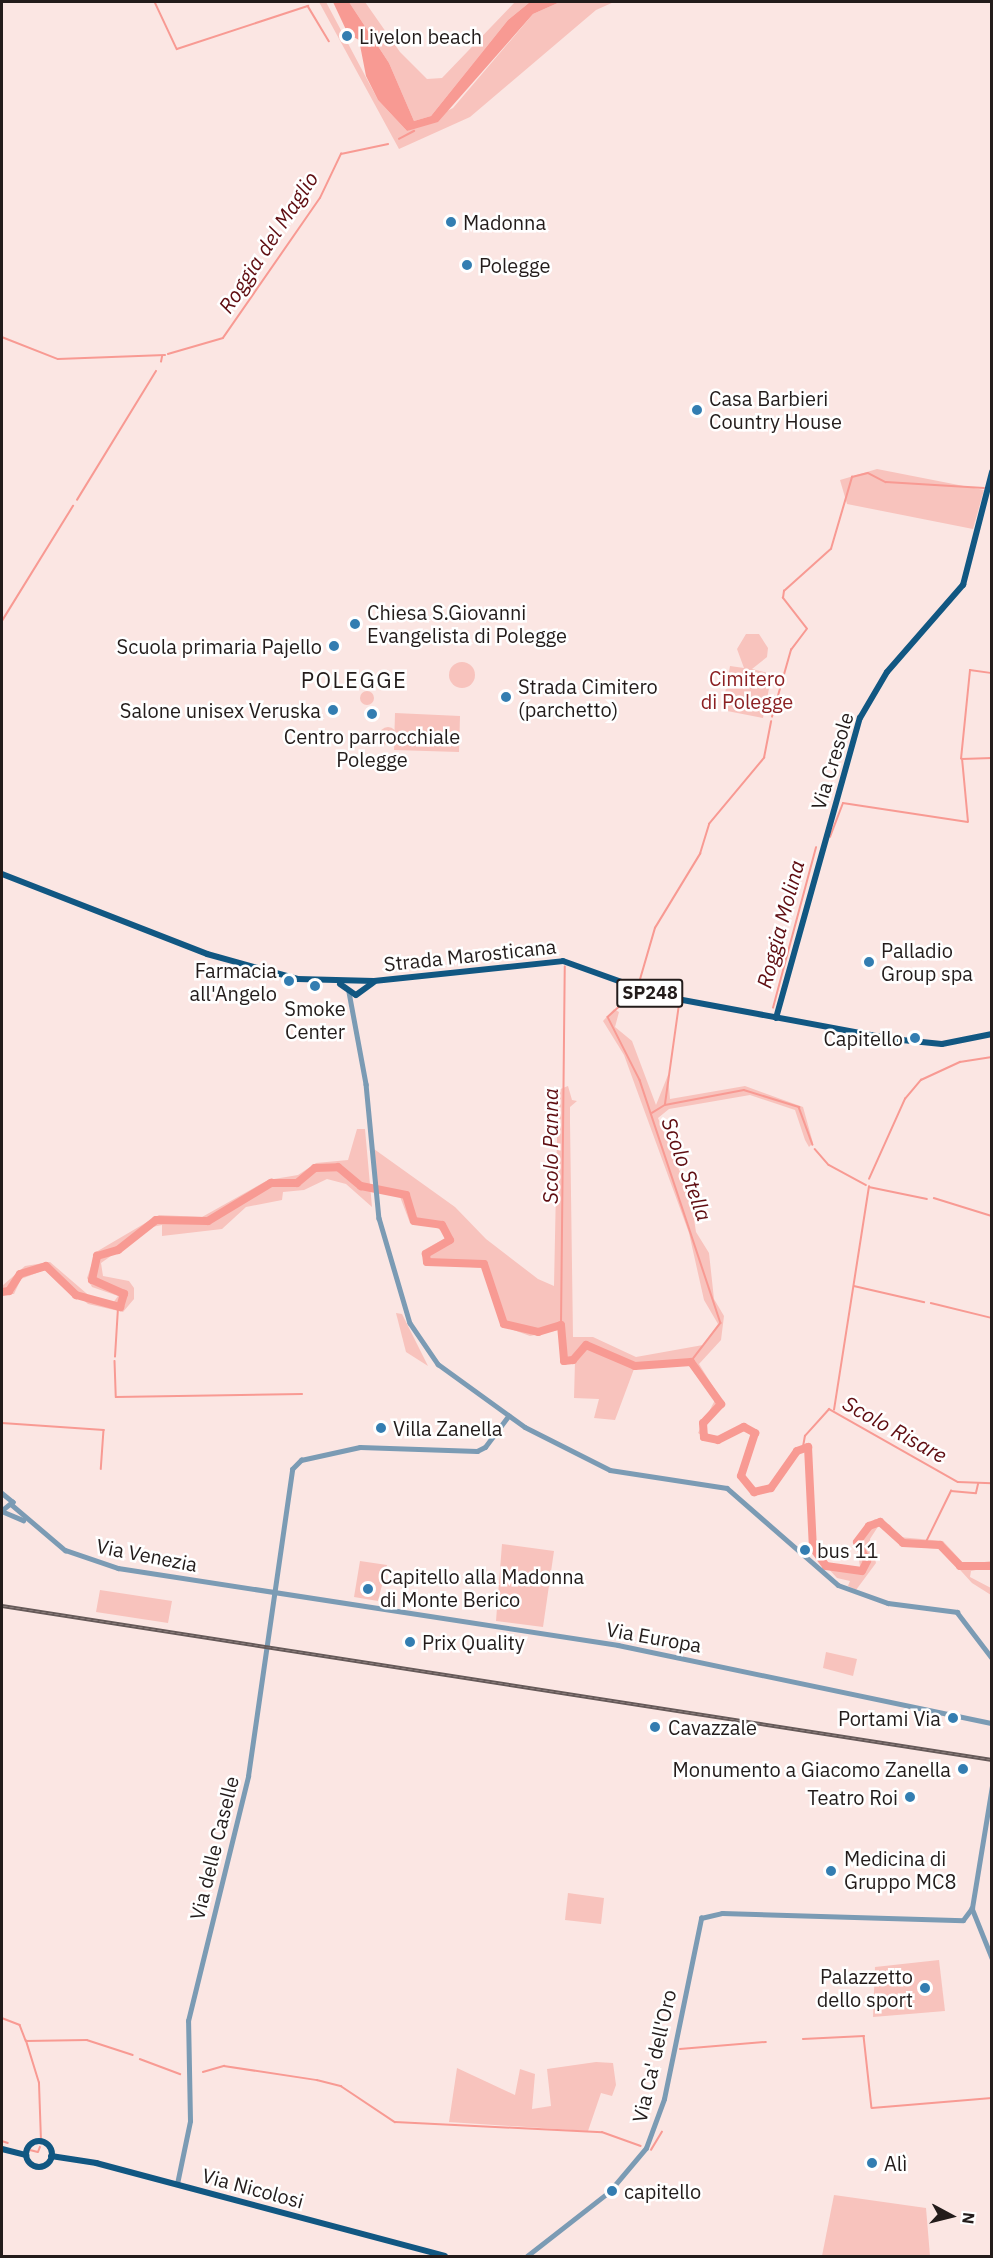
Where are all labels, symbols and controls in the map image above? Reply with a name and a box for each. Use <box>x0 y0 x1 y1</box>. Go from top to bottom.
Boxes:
place label: Livelon beach <box>359 24 482 48</box>
marker: Livelon beach <box>340 29 354 43</box>
water label: Roggia del Maglio <box>213 167 323 317</box>
place label: Madonna <box>463 210 546 234</box>
marker: Madonna <box>444 215 458 229</box>
place label: Polegge <box>479 253 550 277</box>
marker: Polegge <box>460 258 474 272</box>
place label: Casa Barbieri Country House <box>709 386 842 433</box>
marker: Casa Barbieri Country House <box>690 403 704 417</box>
place label: Chiesa S.Giovanni Evangelista di Polegge <box>367 600 567 647</box>
marker: Chiesa S.Giovanni Evangelista di Polegge <box>348 617 362 631</box>
place label: Scuola primaria Pajello <box>117 634 322 658</box>
marker: Scuola primaria Pajello <box>327 639 341 653</box>
district label: POLEGGE <box>301 667 407 693</box>
park label: Cimitero di Polegge <box>701 667 793 714</box>
place label: Strada Cimitero (parchetto) <box>518 674 658 721</box>
marker: Strada Cimitero (parchetto) <box>499 690 513 704</box>
place label: Salone unisex Veruska <box>120 698 321 722</box>
marker: Salone unisex Veruska <box>326 703 340 717</box>
marker: Centro parrocchiale Polegge <box>365 707 379 721</box>
street label: Via Cresole <box>806 709 858 813</box>
place label: Centro parrocchiale Polegge <box>284 724 460 771</box>
water label: Roggia Molina <box>751 857 809 991</box>
street label: Strada Marosticana <box>383 934 557 976</box>
place label: Palladio Group spa <box>881 939 973 986</box>
marker: Palladio Group spa <box>862 955 876 969</box>
place label: Farmacia all'Angelo <box>189 958 277 1005</box>
marker: Farmacia all'Angelo <box>282 974 296 988</box>
road number: SP248 <box>616 978 684 1008</box>
marker: Smoke Center <box>308 979 322 993</box>
place label: Smoke Center <box>284 996 346 1043</box>
place label: Capitello <box>823 1026 903 1050</box>
marker: Capitello <box>908 1031 922 1045</box>
water label: Scolo Panna <box>537 1088 563 1204</box>
water label: Scolo Stella <box>657 1114 717 1224</box>
water label: Scolo Risare <box>839 1390 951 1468</box>
place label: Villa Zanella <box>393 1416 502 1440</box>
marker: Villa Zanella <box>374 1421 388 1435</box>
street label: Via Venezia <box>94 1533 200 1577</box>
place label: bus 11 <box>817 1538 878 1562</box>
marker: bus 11 <box>798 1543 812 1557</box>
place label: Capitello alla Madonna di Monte Berico <box>380 1565 584 1612</box>
marker: Capitello alla Madonna di Monte Berico <box>361 1582 375 1596</box>
street label: Via Europa <box>604 1617 704 1657</box>
place label: Prix Quality <box>422 1630 525 1654</box>
marker: Prix Quality <box>403 1635 417 1649</box>
place label: Portami Via <box>838 1706 941 1730</box>
marker: Portami Via <box>946 1711 960 1725</box>
place label: Cavazzale <box>668 1715 757 1739</box>
marker: Cavazzale <box>646 1718 664 1736</box>
place label: Monumento a Giacomo Zanella <box>673 1757 951 1781</box>
marker: Monumento a Giacomo Zanella <box>956 1762 970 1776</box>
street label: Via delle Caselle <box>185 1774 243 1922</box>
place label: Teatro Roi <box>807 1785 898 1809</box>
marker: Teatro Roi <box>903 1790 917 1804</box>
place label: Medicina di Gruppo MC8 <box>844 1847 956 1894</box>
marker: Medicina di Gruppo MC8 <box>822 1862 840 1880</box>
place label: Palazzetto dello sport <box>817 1964 913 2011</box>
marker: Palazzetto dello sport <box>918 1981 932 1995</box>
street label: Via Ca' dell'Oro <box>627 1987 681 2125</box>
place label: Alì <box>884 2151 907 2175</box>
marker: Alì <box>865 2156 879 2170</box>
street label: Via Nicolosi <box>200 2163 306 2213</box>
place label: capitello <box>624 2179 701 2203</box>
marker: capitello <box>605 2184 619 2198</box>
north arrow <box>921 2186 981 2246</box>
text: N <box>958 2211 979 2225</box>

